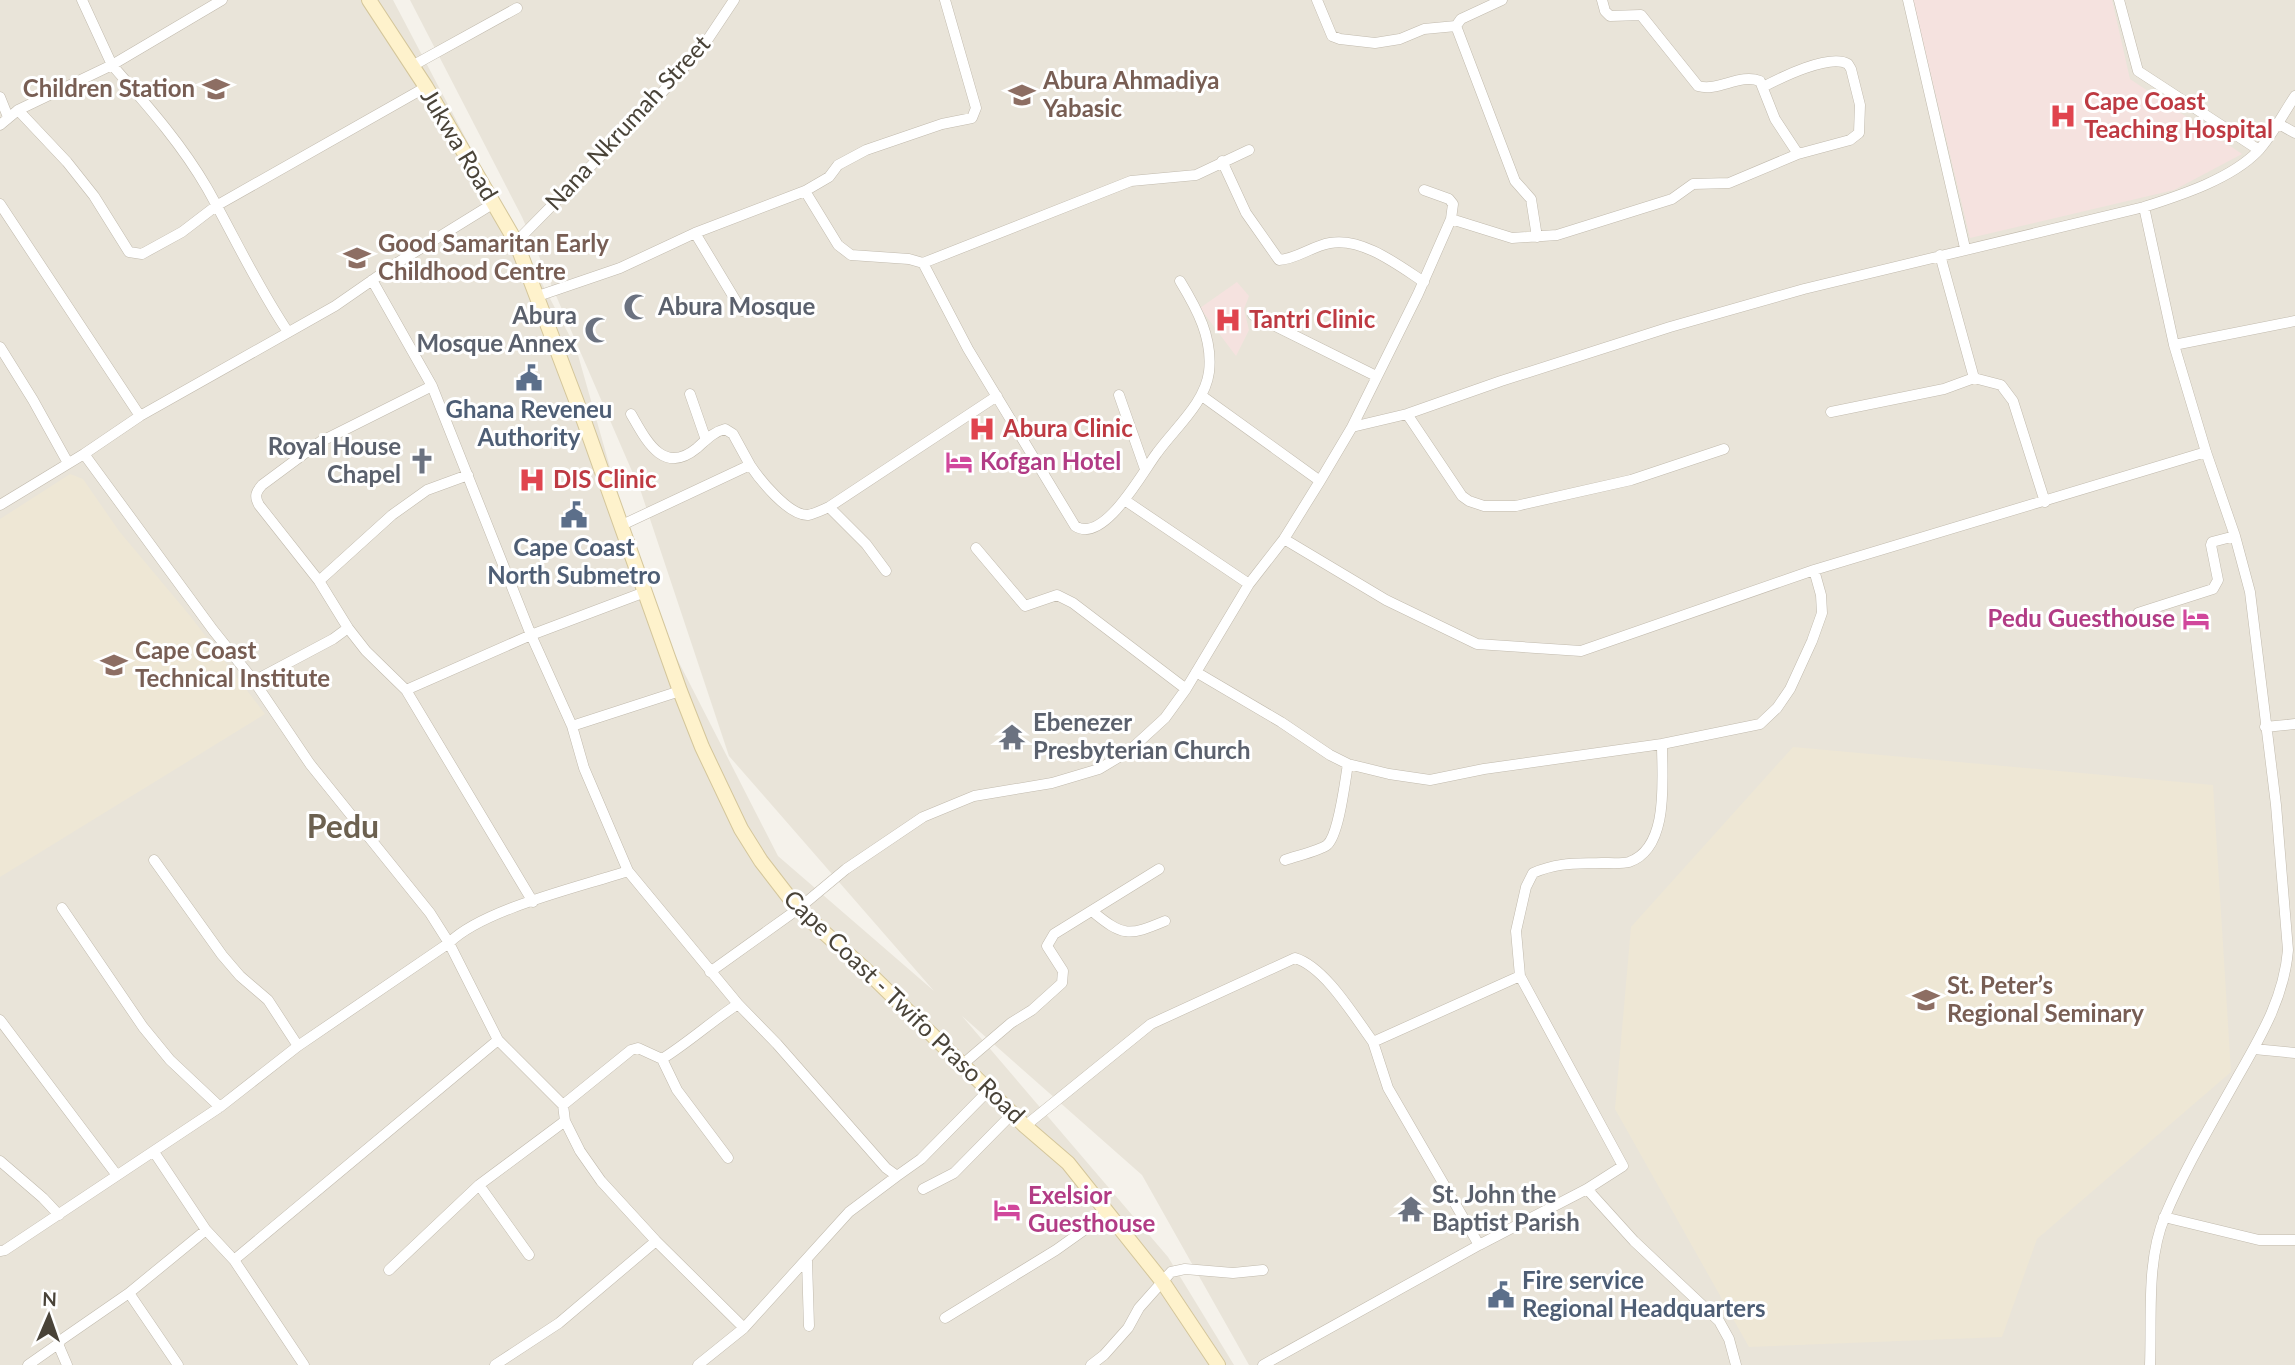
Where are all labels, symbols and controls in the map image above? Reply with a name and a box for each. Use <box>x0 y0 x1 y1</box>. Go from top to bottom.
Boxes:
street label: Nana Nkrumah Street <box>538 28 716 215</box>
place label: Abura Ahmadiya Yabasic <box>1042 65 1220 122</box>
place label: Children Station <box>23 73 195 102</box>
school or university icon: Children Station <box>201 74 231 104</box>
school or university icon: Abura Ahmadiya Yabasic <box>1007 80 1037 110</box>
street label: Jukwa Road <box>416 83 505 205</box>
place label: Cape Coast Teaching Hospital <box>2084 86 2273 143</box>
hospital icon: Cape Coast Teaching Hospital <box>2048 101 2078 131</box>
place label: Good Samaritan Early Childhood Centre <box>378 228 609 285</box>
school or university icon: Good Samaritan Early Childhood Centre <box>342 243 372 273</box>
place label: Abura Mosque <box>657 291 815 320</box>
mosque icon: Abura Mosque <box>622 292 652 322</box>
place label: Abura Mosque Annex <box>416 300 577 357</box>
place label: Tantri Clinic <box>1249 304 1376 333</box>
hospital icon: Tantri Clinic <box>1213 305 1243 335</box>
mosque icon: Abura Mosque Annex <box>583 315 613 345</box>
public building icon: Ghana Reveneu Authority <box>514 363 544 393</box>
place label: Ghana Reveneu Authority <box>446 394 612 451</box>
place label: Abura Clinic <box>1002 413 1133 442</box>
hospital icon: Abura Clinic <box>967 414 997 444</box>
place label: Royal House Chapel <box>268 431 401 488</box>
church icon: Royal House Chapel <box>407 446 437 476</box>
place label: Kofgan Hotel <box>980 446 1121 475</box>
hotel icon: Kofgan Hotel <box>944 447 974 477</box>
place label: DIS Clinic <box>553 464 657 493</box>
hospital icon: DIS Clinic <box>517 465 547 495</box>
public building icon: Cape Coast North Submetro <box>559 500 589 530</box>
place label: Cape Coast North Submetro <box>487 532 661 589</box>
place label: Pedu Guesthouse <box>1988 603 2175 632</box>
hotel icon: Pedu Guesthouse <box>2181 604 2211 634</box>
place label: Cape Coast Technical Institute <box>135 635 330 692</box>
school or university icon: Cape Coast Technical Institute <box>99 650 129 680</box>
place label: Ebenezer Presbyterian Church <box>1033 707 1250 764</box>
temple icon: Ebenezer Presbyterian Church <box>997 722 1027 752</box>
district label: Pedu <box>307 806 379 845</box>
street label: Cape Coast - Twifo Praso Road <box>779 883 1031 1129</box>
place label: St. Peter’s Regional Seminary <box>1947 970 2144 1027</box>
school or university icon: St. Peter’s Regional Seminary <box>1911 985 1941 1015</box>
place label: St. John the Baptist Parish <box>1432 1179 1580 1236</box>
place label: Exelsior Guesthouse <box>1028 1180 1155 1237</box>
temple icon: St. John the Baptist Parish <box>1396 1194 1426 1224</box>
hotel icon: Exelsior Guesthouse <box>992 1195 1022 1225</box>
place label: Fire service Regional Headquarters <box>1522 1265 1766 1322</box>
public building icon: Fire service Regional Headquarters <box>1486 1280 1516 1310</box>
north arrow <box>14 1281 84 1351</box>
text: N <box>42 1287 57 1310</box>

